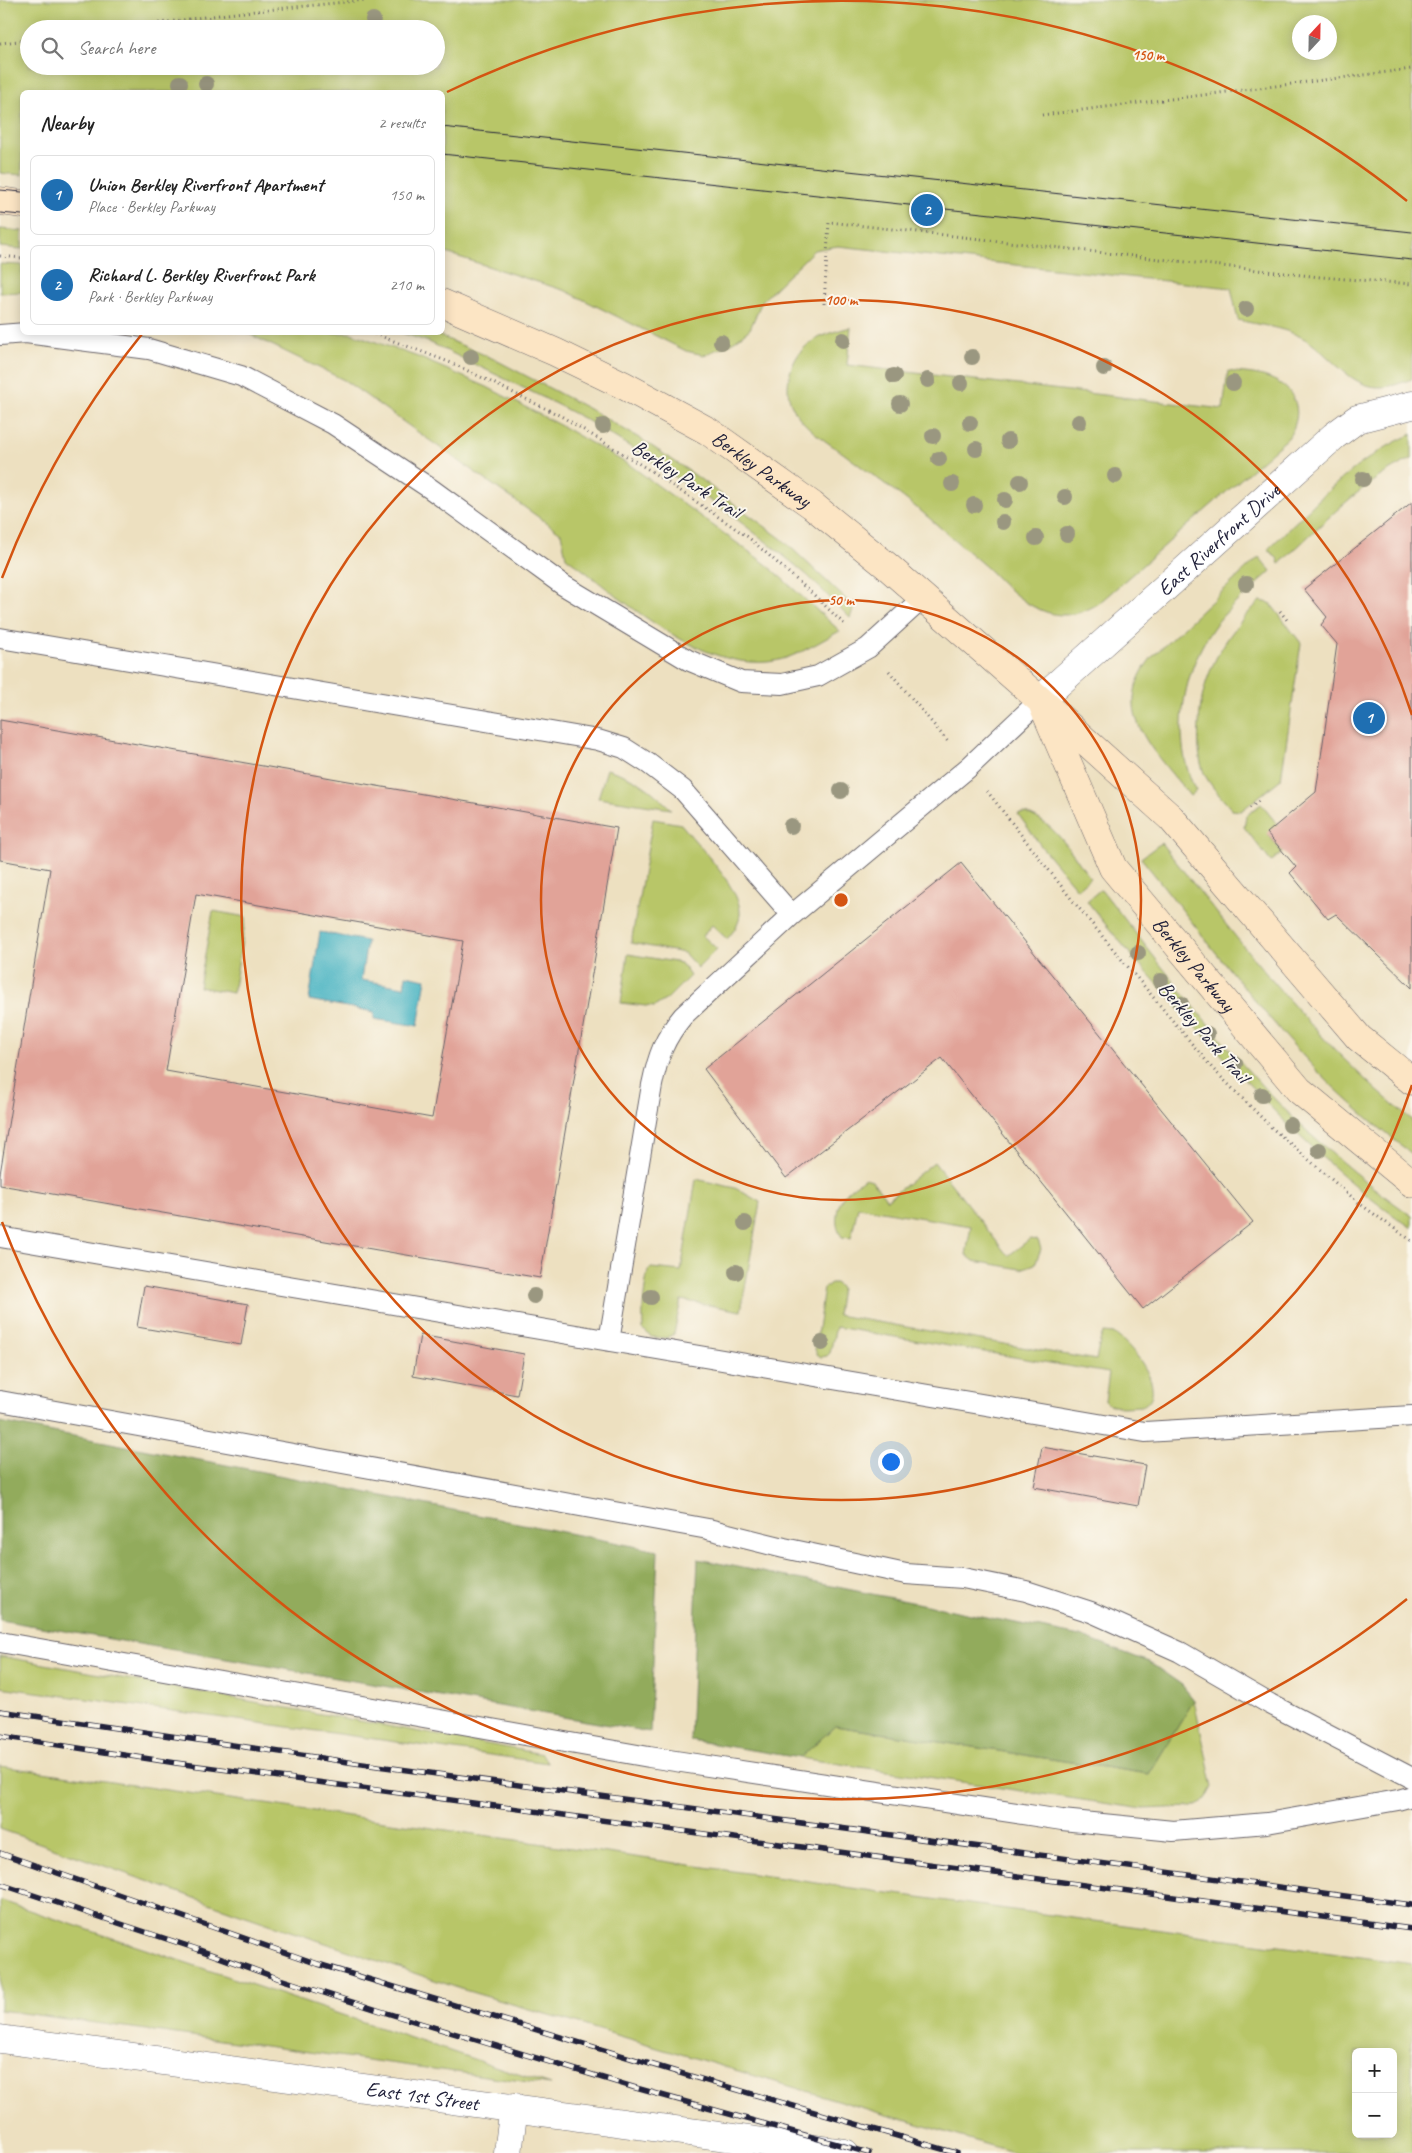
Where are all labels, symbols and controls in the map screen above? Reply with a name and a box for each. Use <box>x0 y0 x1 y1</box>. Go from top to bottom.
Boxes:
north arrow <box>1292 15 1337 60</box>
search box <box>20 20 445 75</box>
icon: search <box>38 34 66 62</box>
text: Search here <box>78 36 155 60</box>
text: 150 m <box>1132 46 1166 65</box>
text: Nearby <box>40 110 93 136</box>
text: 2 results <box>378 113 425 133</box>
text: Union Berkley Riverfront Apartment <box>88 173 323 197</box>
text: 1 <box>53 185 61 205</box>
text: 150 m <box>390 185 424 205</box>
pin: 2 <box>911 191 943 229</box>
text: Place · Berkley Parkway <box>88 197 215 217</box>
text: Richard L. Berkley Riverfront Park <box>88 263 315 287</box>
text: 2 <box>53 275 61 295</box>
text: 210 m <box>390 275 424 295</box>
text: Park · Berkley Parkway <box>88 287 212 307</box>
text: 100 m <box>825 291 859 310</box>
street label: Berkley Parkway <box>707 425 818 514</box>
street label: Berkley Park Trail <box>627 434 750 526</box>
street label: East Riverfront Drive <box>1152 477 1286 601</box>
text: 50 m <box>828 591 855 610</box>
pin: 1 <box>1353 699 1385 737</box>
centre of rings <box>832 891 850 909</box>
street label: Berkley Parkway <box>1147 912 1242 1018</box>
street label: Berkley Park Trail <box>1153 976 1257 1091</box>
your location <box>878 1449 904 1475</box>
map controls <box>1352 2048 1397 2138</box>
button: + <box>1352 2048 1397 2093</box>
street label: East 1st Street <box>364 2075 482 2117</box>
button: − <box>1352 2093 1397 2138</box>

